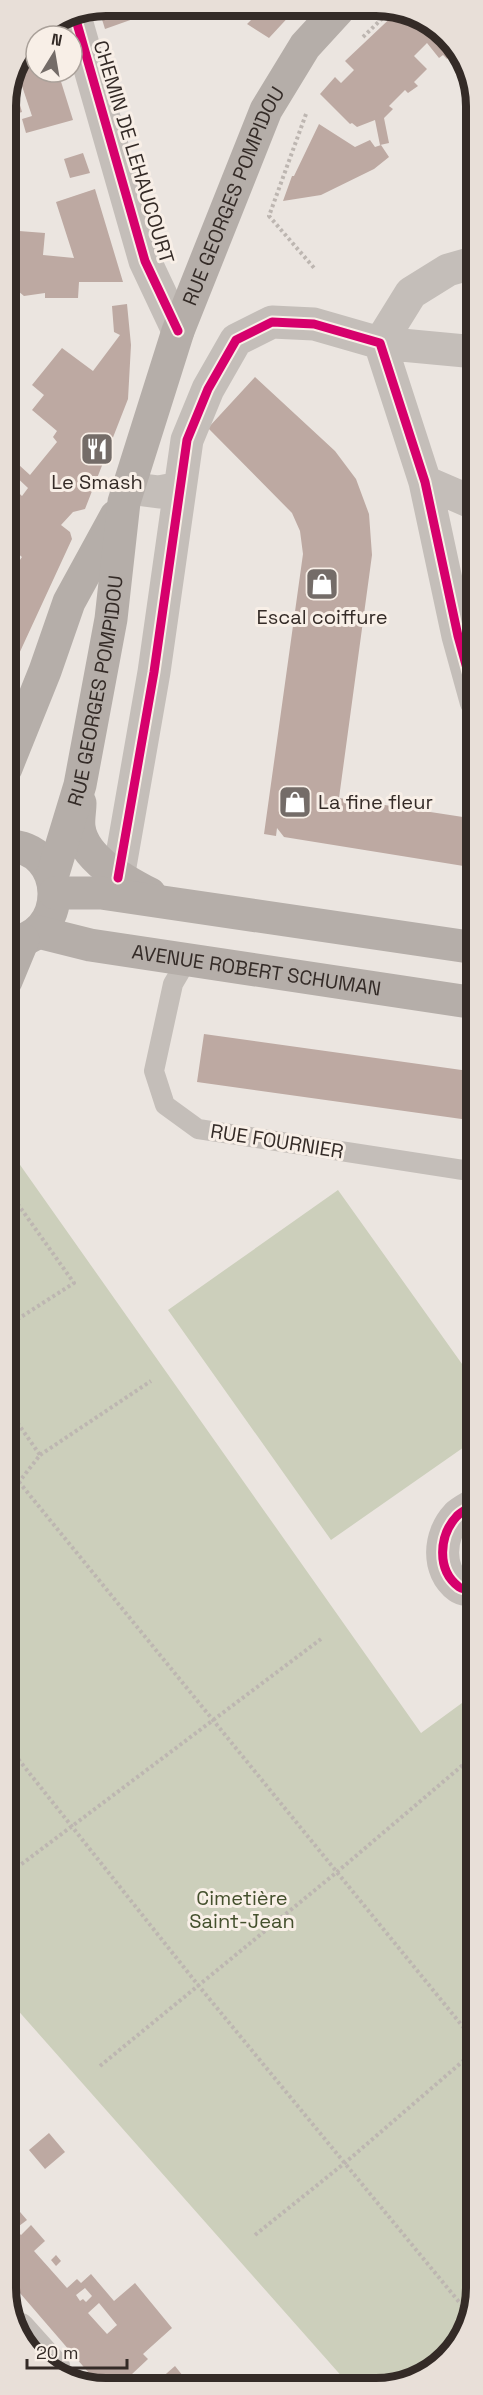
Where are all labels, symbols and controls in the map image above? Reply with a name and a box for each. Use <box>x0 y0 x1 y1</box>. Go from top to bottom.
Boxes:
north arrow <box>24 24 84 84</box>
text: N <box>49 28 64 51</box>
street label: CHEMIN DE LEHAUCOURT <box>88 37 180 267</box>
street label: RUE GEORGES POMPIDOU <box>177 82 290 309</box>
restaurant icon: Le Smash <box>79 431 115 467</box>
place label: Le Smash <box>51 469 143 495</box>
shop icon: Escal coiffure <box>304 566 340 602</box>
street label: RUE GEORGES POMPIDOU <box>61 574 129 809</box>
place label: Escal coiffure <box>256 604 388 630</box>
shop icon: La fine fleur <box>277 784 313 820</box>
place label: La fine fleur <box>318 789 433 815</box>
street label: AVENUE ROBERT SCHUMAN <box>130 938 383 1002</box>
street label: RUE FOURNIER <box>209 1118 345 1164</box>
park label: Cimetière Saint-Jean <box>189 1885 295 1934</box>
scale bar <box>27 2332 128 2370</box>
text: 20 m <box>36 2341 79 2364</box>

